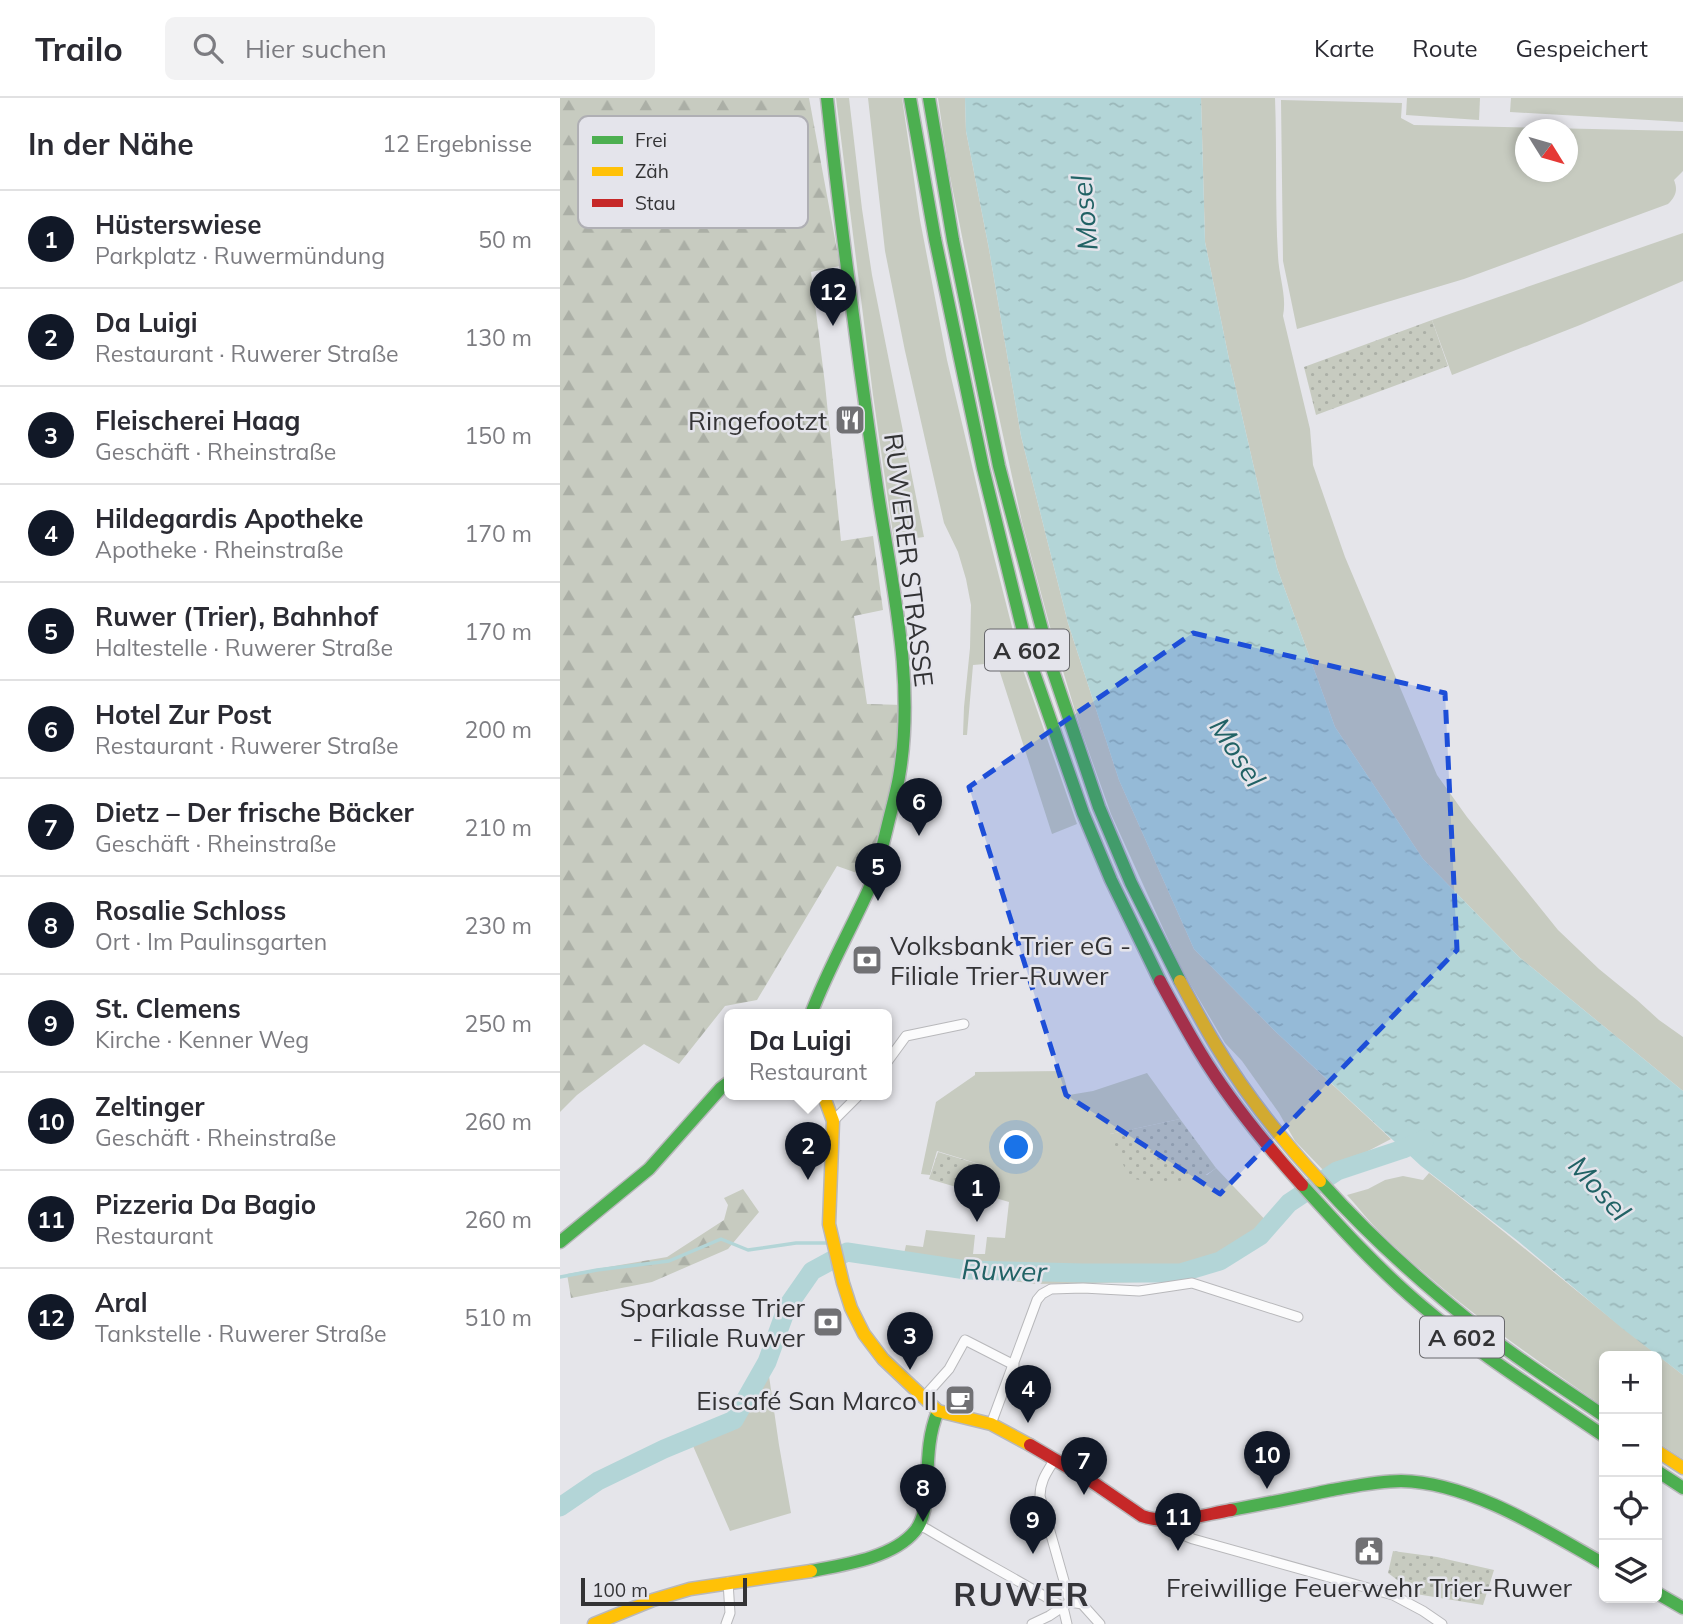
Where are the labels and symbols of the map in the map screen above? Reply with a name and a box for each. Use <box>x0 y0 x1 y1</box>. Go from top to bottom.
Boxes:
legend <box>578 116 808 228</box>
north arrow <box>1515 119 1578 182</box>
text: Frei <box>635 128 667 152</box>
text: Zäh <box>635 159 669 183</box>
water label: Mosel <box>1063 173 1105 252</box>
text: Stau <box>635 191 676 215</box>
pin: 12 <box>810 268 856 326</box>
restaurant icon: Ringefootzt <box>833 403 867 437</box>
place label: Ringefootzt <box>688 404 827 437</box>
street label: RUWERER STRASSE <box>877 431 941 689</box>
road number: A 602 <box>985 630 1069 670</box>
water label: Mosel <box>1203 711 1274 794</box>
pin: 6 <box>896 778 942 836</box>
pin: 5 <box>855 843 901 901</box>
place label: Volksbank Trier eG - Filiale Trier-Ruwer <box>890 929 1131 992</box>
bank icon: Volksbank Trier eG - Filiale Trier-Ruwer <box>850 943 884 977</box>
pin: 2 <box>785 1122 831 1180</box>
your location <box>999 1130 1033 1164</box>
water label: Mosel <box>1562 1148 1639 1228</box>
pin: 1 <box>954 1164 1000 1222</box>
water label: Ruwer <box>961 1251 1049 1289</box>
place label: Sparkasse Trier - Filiale Ruwer <box>620 1291 806 1354</box>
bank icon: Sparkasse Trier - Filiale Ruwer <box>811 1305 845 1339</box>
pin: 3 <box>887 1312 933 1370</box>
road number: A 602 <box>1420 1316 1504 1358</box>
pin: 4 <box>1005 1365 1051 1423</box>
cafe icon: Eiscafé San Marco II <box>943 1383 977 1417</box>
place label: Eiscafé San Marco II <box>696 1384 937 1417</box>
pin: 10 <box>1244 1431 1290 1489</box>
pin: 7 <box>1061 1437 1107 1495</box>
pin: 8 <box>900 1464 946 1522</box>
pin: 11 <box>1155 1493 1201 1551</box>
pin: 9 <box>1010 1496 1056 1554</box>
public building icon: Freiwillige Feuerwehr Trier-Ruwer <box>1352 1534 1386 1568</box>
place label: Freiwillige Feuerwehr Trier-Ruwer <box>1166 1571 1573 1604</box>
district label: RUWER <box>953 1573 1091 1614</box>
scale bar <box>581 1575 747 1607</box>

